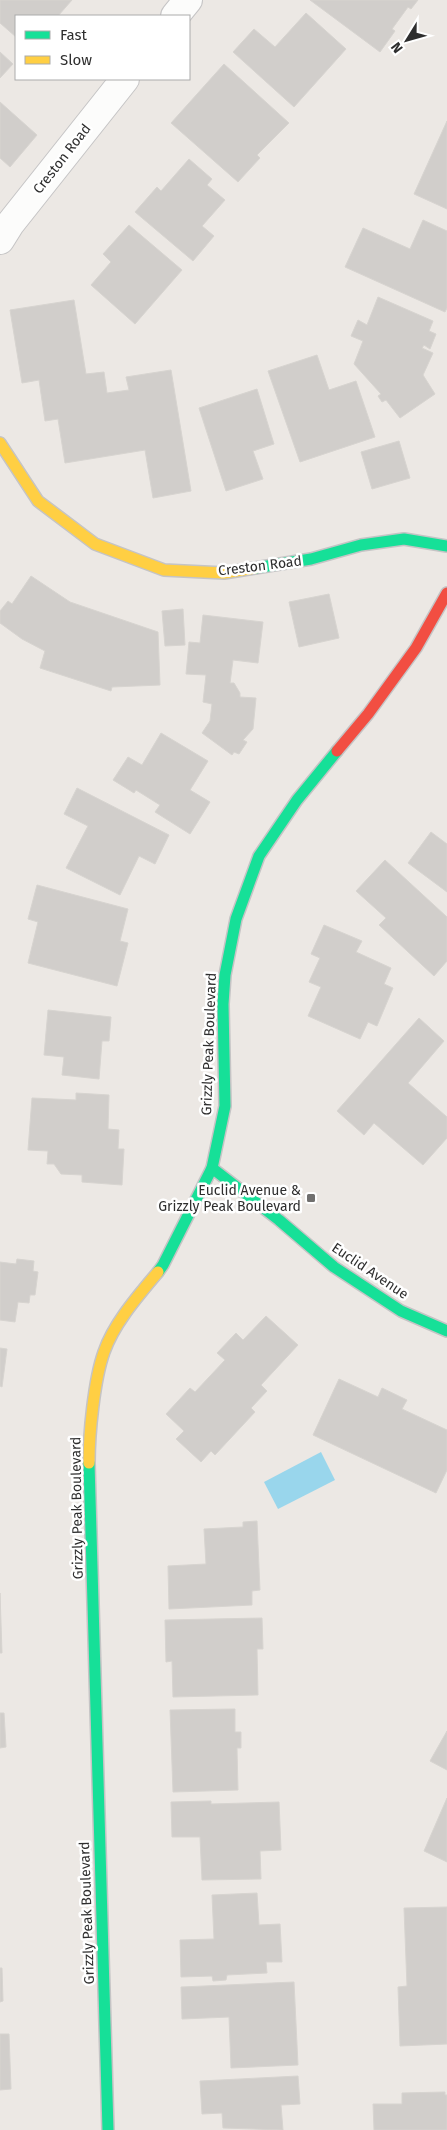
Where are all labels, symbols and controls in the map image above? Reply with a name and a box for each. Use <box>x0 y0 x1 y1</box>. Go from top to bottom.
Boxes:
legend <box>15 15 190 80</box>
north arrow <box>382 15 432 65</box>
text: Fast <box>60 26 87 44</box>
text: N <box>387 39 407 56</box>
text: Slow <box>60 51 92 69</box>
street label: Creston Road <box>29 121 95 197</box>
street label: Creston Road <box>217 552 303 580</box>
street label: Grizzly Peak Boulevard <box>198 972 220 1116</box>
place label: Euclid Avenue & Grizzly Peak Boulevard <box>158 1182 301 1215</box>
marker: Euclid Avenue & Grizzly Peak Boulevard <box>305 1192 317 1204</box>
street label: Euclid Avenue <box>328 1239 412 1303</box>
street label: Grizzly Peak Boulevard <box>67 1436 87 1580</box>
street label: Grizzly Peak Boulevard <box>76 1841 98 1985</box>

